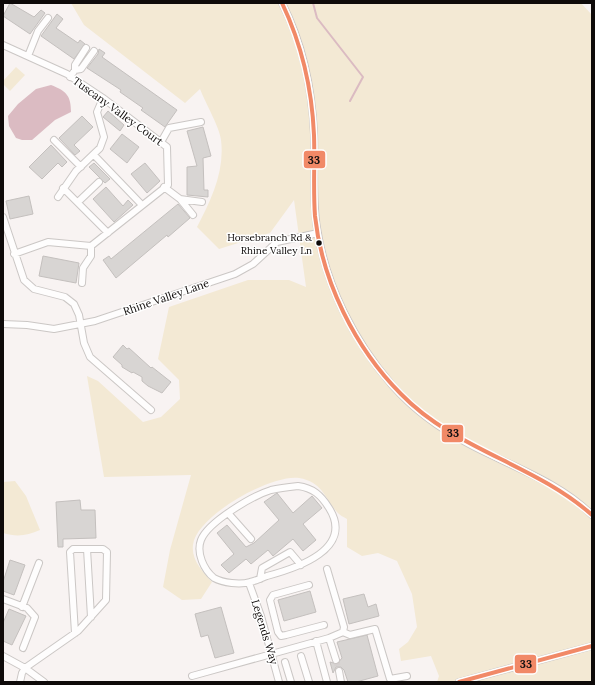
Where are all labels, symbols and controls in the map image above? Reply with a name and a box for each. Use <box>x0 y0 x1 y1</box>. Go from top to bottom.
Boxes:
street label: Tuscany Valley Court <box>70 74 167 149</box>
line badge: 33 <box>303 150 326 169</box>
text: 33 <box>308 153 320 167</box>
place label: Horsebranch Rd & Rhine Valley Ln <box>227 231 313 257</box>
marker: Horsebranch Rd & Rhine Valley Ln <box>314 238 324 248</box>
street label: Rhine Valley Lane <box>121 276 211 318</box>
line badge: 33 <box>441 424 464 443</box>
text: 33 <box>447 426 459 440</box>
street label: Legends Way <box>248 598 282 666</box>
line badge: 33 <box>514 654 537 674</box>
text: 33 <box>520 657 532 671</box>

